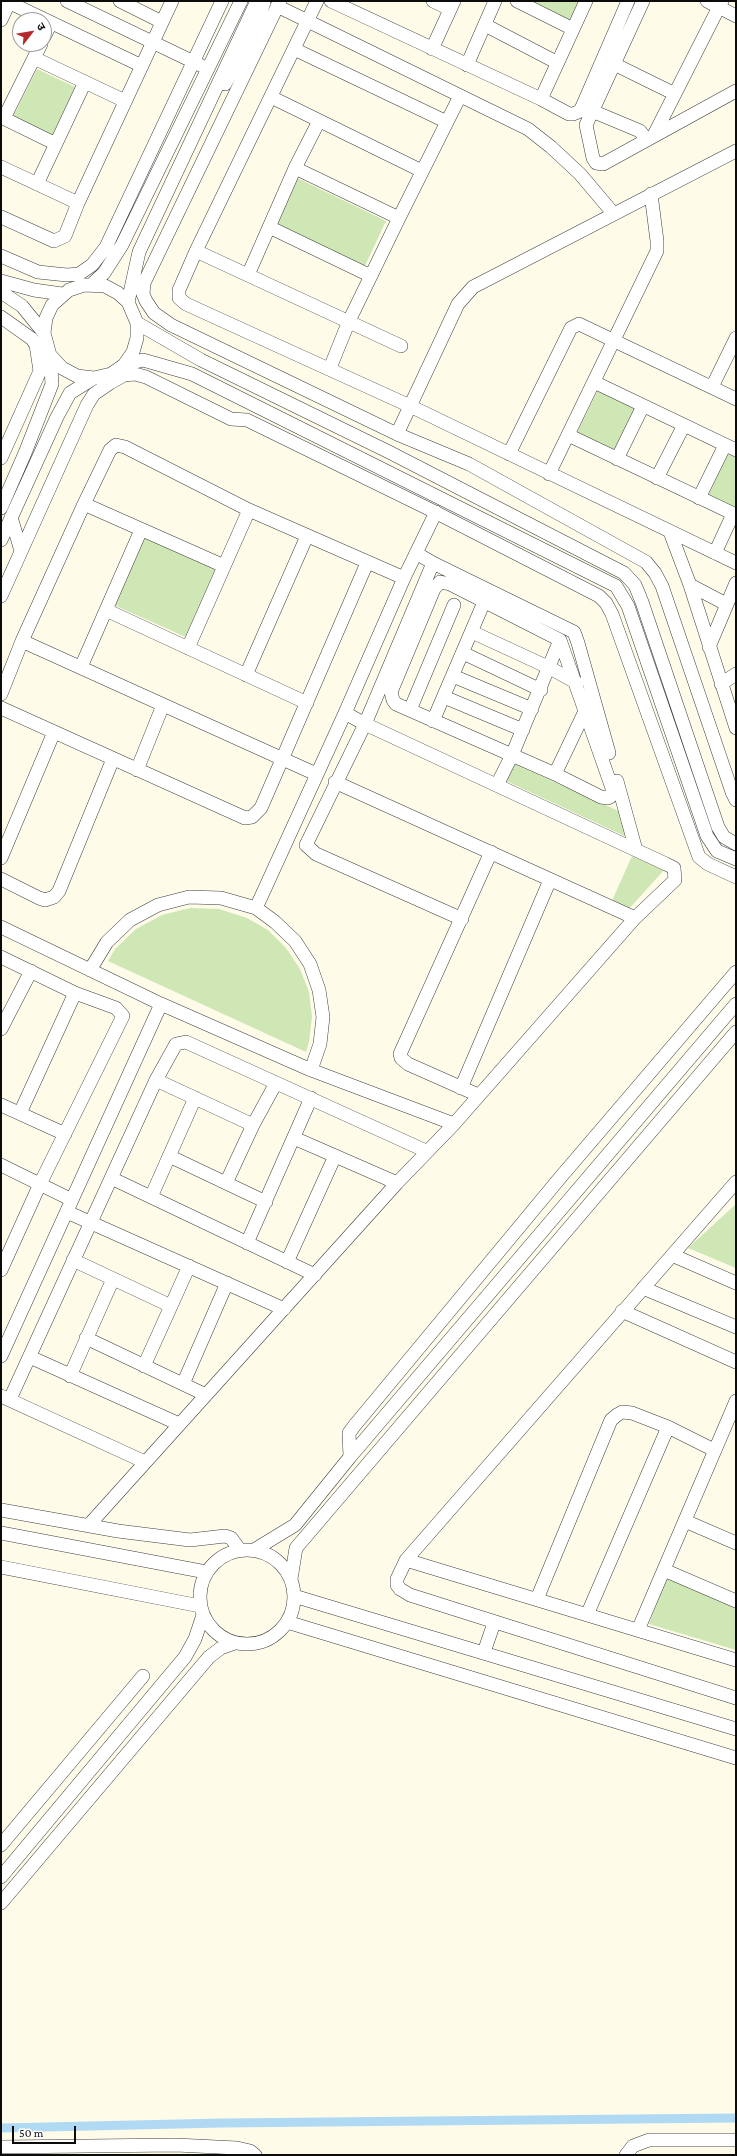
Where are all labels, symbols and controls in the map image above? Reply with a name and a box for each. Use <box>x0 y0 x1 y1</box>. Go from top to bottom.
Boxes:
north arrow <box>12 12 52 52</box>
text: उ <box>35 20 48 32</box>
scale bar <box>14 2118 78 2144</box>
text: 50 m <box>19 2126 43 2140</box>

